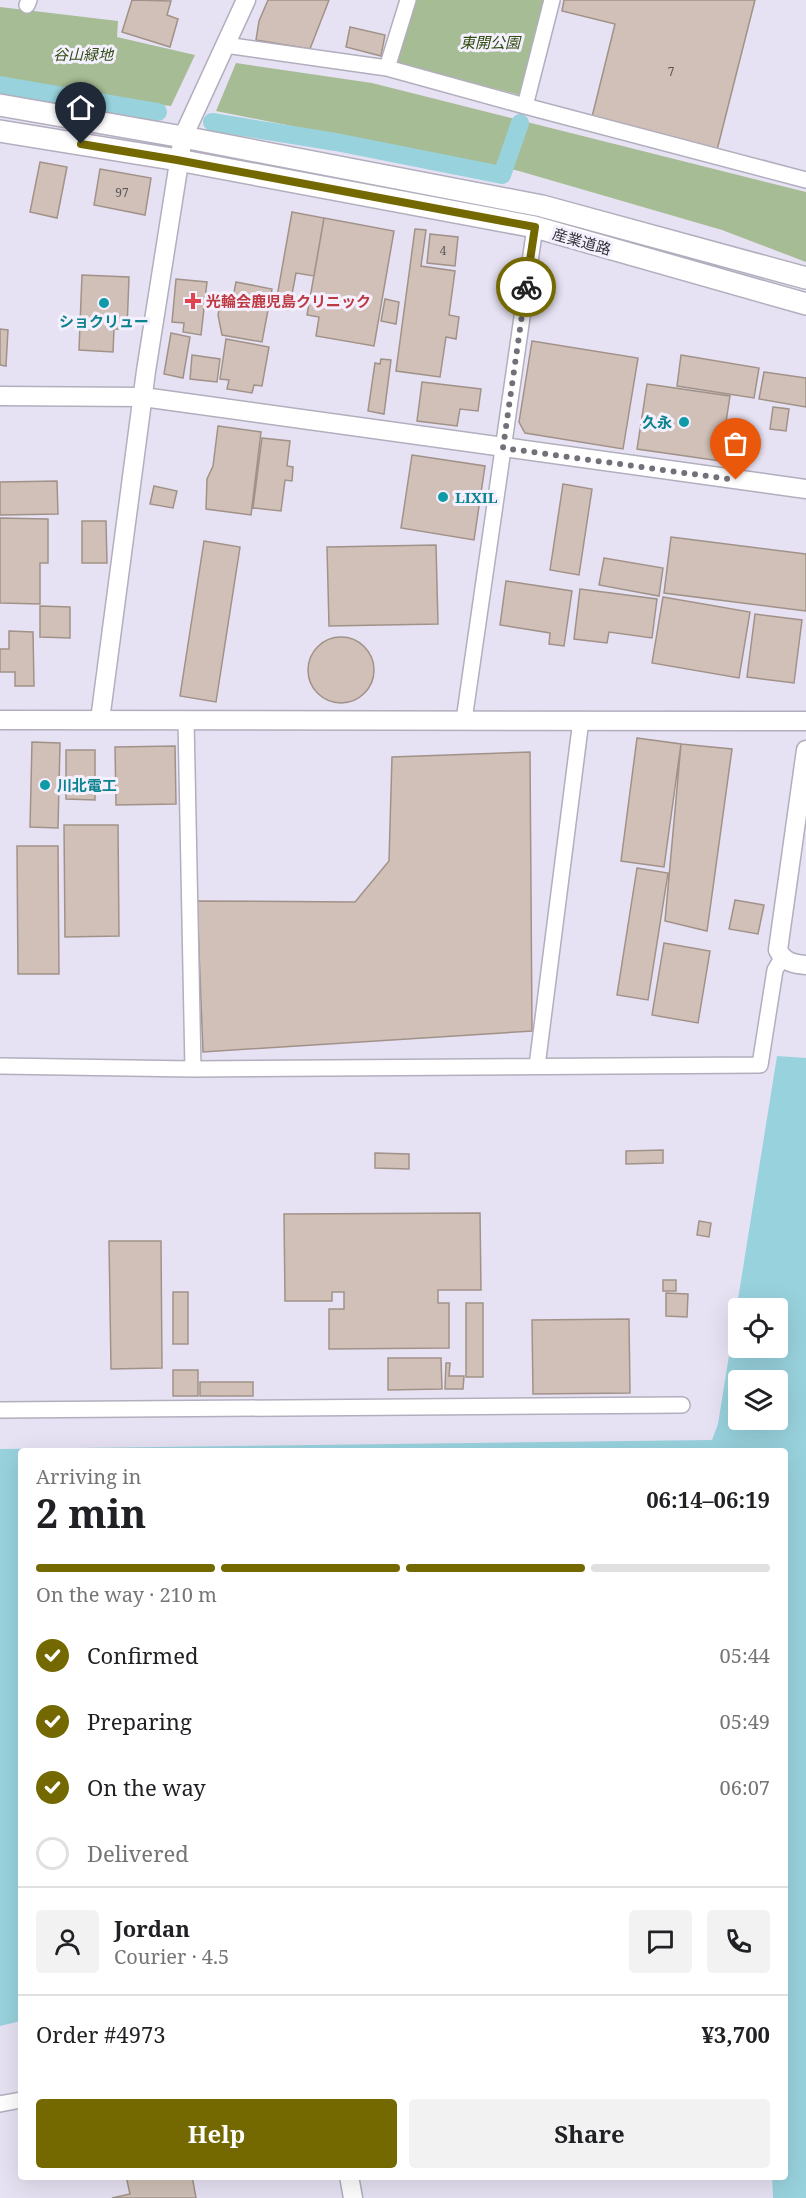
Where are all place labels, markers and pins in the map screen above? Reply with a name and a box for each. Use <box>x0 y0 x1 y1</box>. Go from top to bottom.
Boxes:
pin <box>55 82 106 144</box>
place label: 光輪会鹿児島クリニック <box>206 291 371 311</box>
marker: 光輪会鹿児島クリニック <box>184 292 202 310</box>
marker: ショクリュー <box>97 296 111 310</box>
place label: ショクリュー <box>59 311 149 331</box>
place label: 久永 <box>642 412 672 432</box>
marker: 久永 <box>677 415 691 429</box>
pin <box>710 418 761 480</box>
place label: LIXIL <box>455 487 498 507</box>
marker: LIXIL <box>436 490 450 504</box>
place label: 川北電工 <box>57 775 117 795</box>
marker: 川北電工 <box>38 778 52 792</box>

